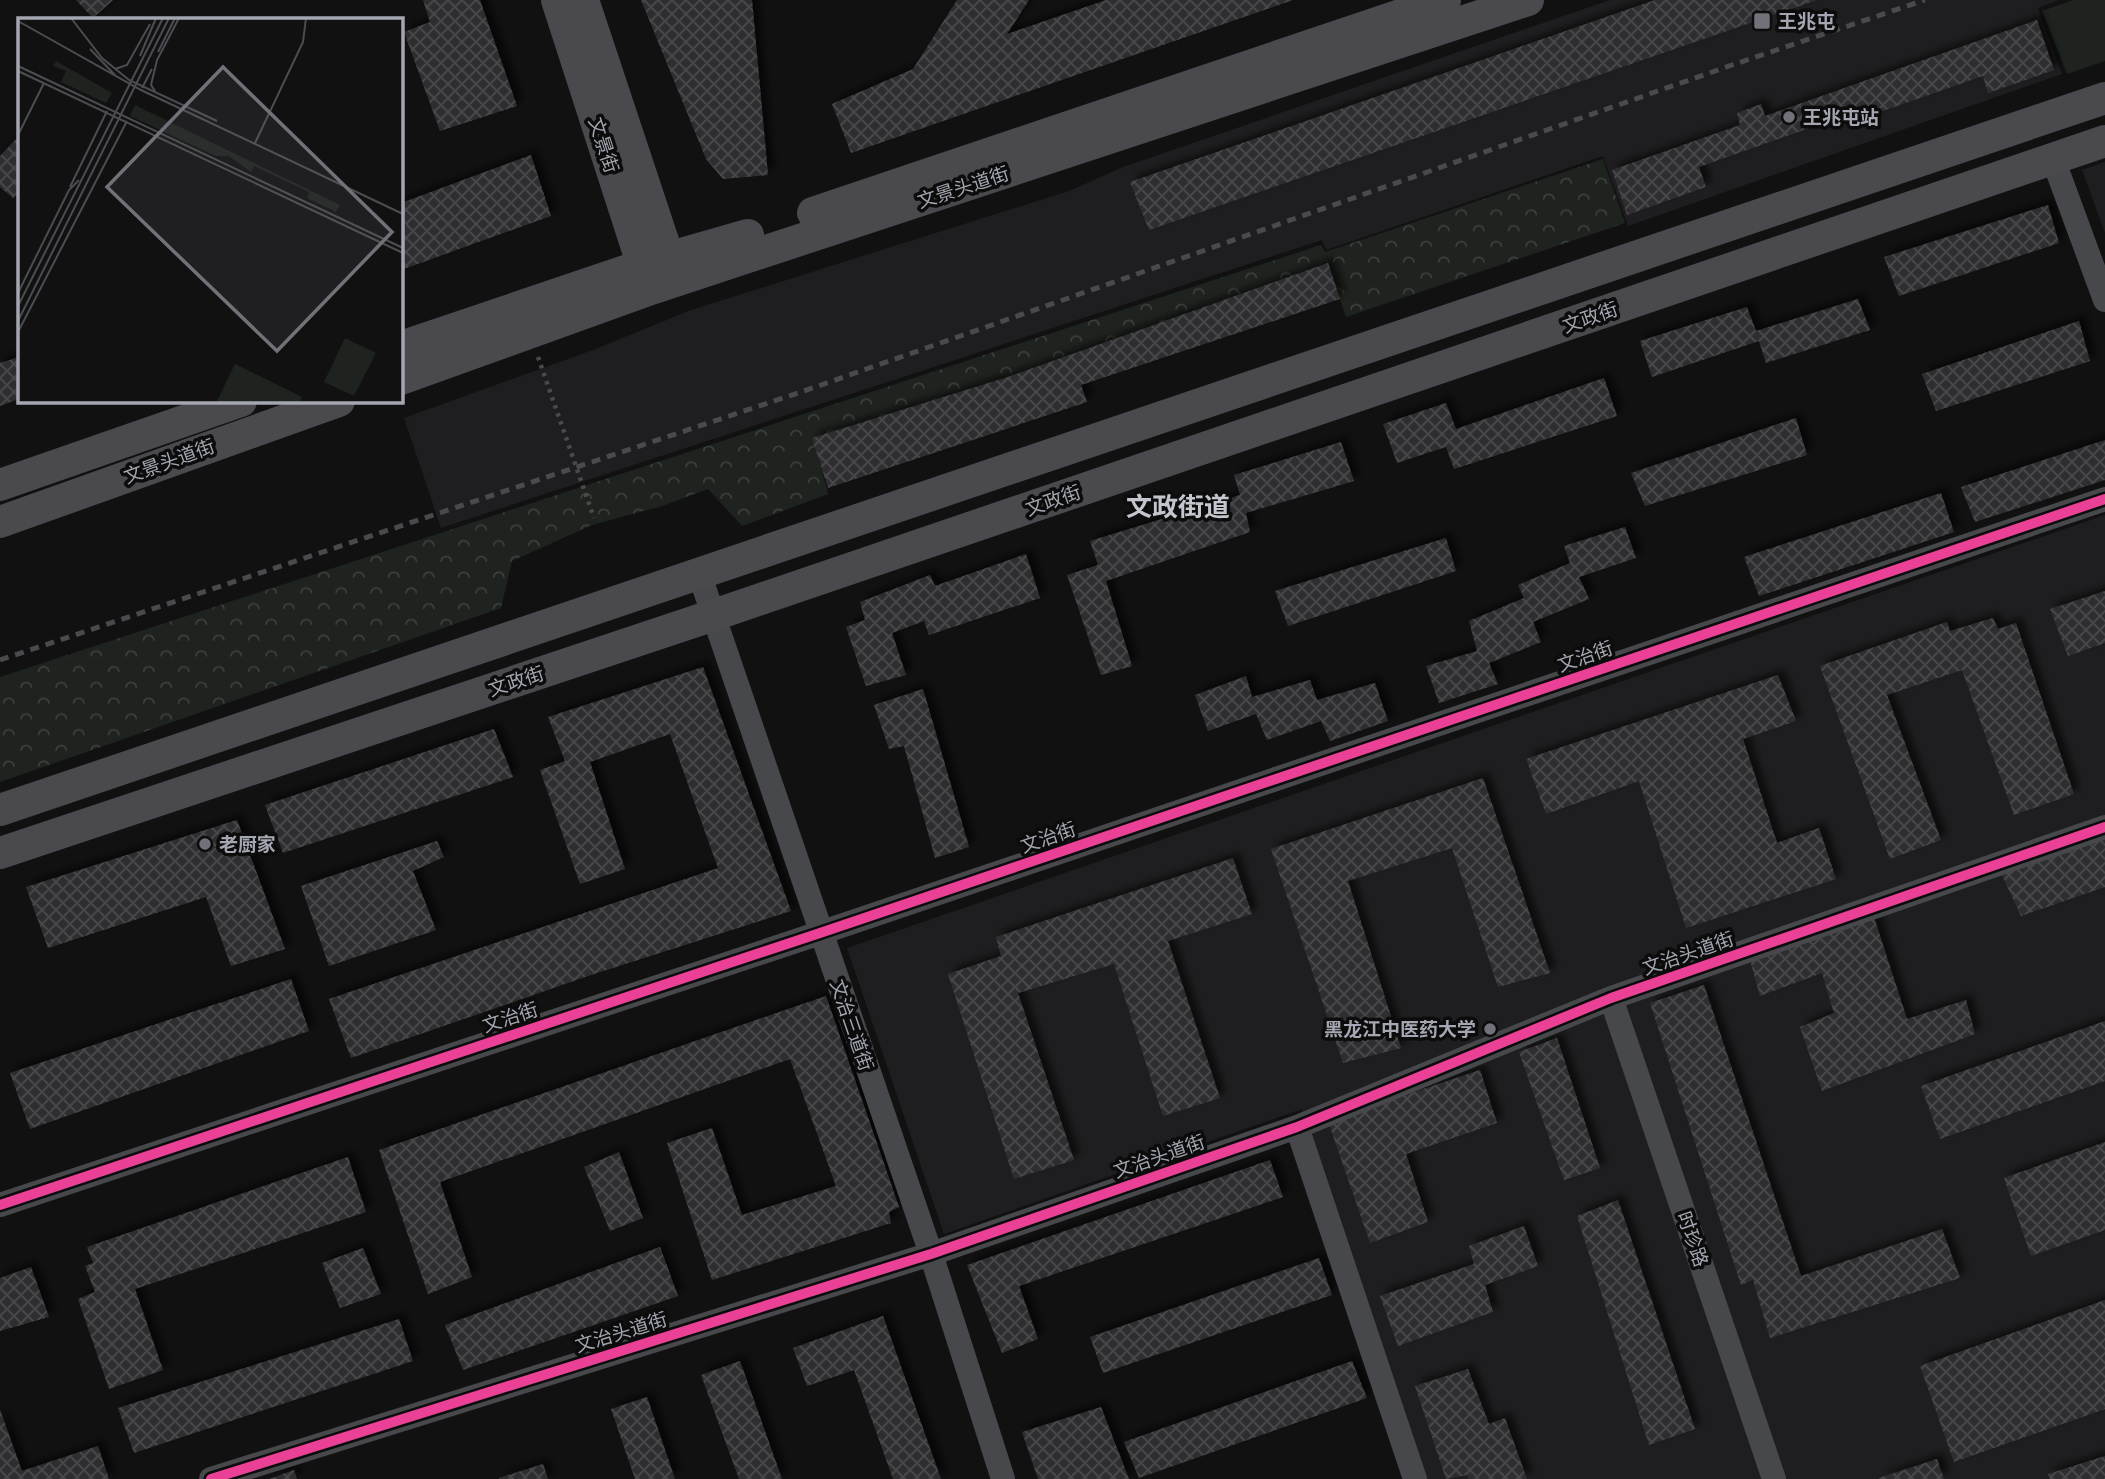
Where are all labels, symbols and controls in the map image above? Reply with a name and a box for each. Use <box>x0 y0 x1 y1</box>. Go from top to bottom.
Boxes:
place label: 王兆屯 <box>1778 10 1835 33</box>
marker: 王兆屯 <box>1752 11 1772 31</box>
inset map <box>18 18 402 402</box>
place label: 王兆屯站 <box>1803 106 1879 129</box>
marker: 王兆屯站 <box>1781 109 1797 125</box>
street label: 文景街 <box>584 114 623 176</box>
street label: 文景头道街 <box>914 162 1012 213</box>
street label: 文政街 <box>1559 297 1621 338</box>
street label: 文景头道街 <box>121 434 218 489</box>
street label: 文政街 <box>1022 480 1084 521</box>
district label: 文政街道 <box>1126 492 1230 522</box>
street label: 文治街 <box>1554 636 1616 677</box>
street label: 文政街 <box>485 662 547 701</box>
street label: 文治街 <box>1017 817 1079 858</box>
place label: 老厨家 <box>219 833 276 856</box>
marker: 老厨家 <box>197 836 213 852</box>
street label: 文治头道街 <box>1639 927 1737 980</box>
street label: 文治三道街 <box>825 976 878 1074</box>
street label: 文治街 <box>479 998 541 1037</box>
place label: 黑龙江中医药大学 <box>1324 1018 1476 1041</box>
marker: 黑龙江中医药大学 <box>1482 1021 1498 1037</box>
street label: 文治头道街 <box>1110 1130 1208 1183</box>
street label: 时珍路 <box>1672 1208 1713 1270</box>
street label: 文治头道街 <box>572 1308 670 1357</box>

